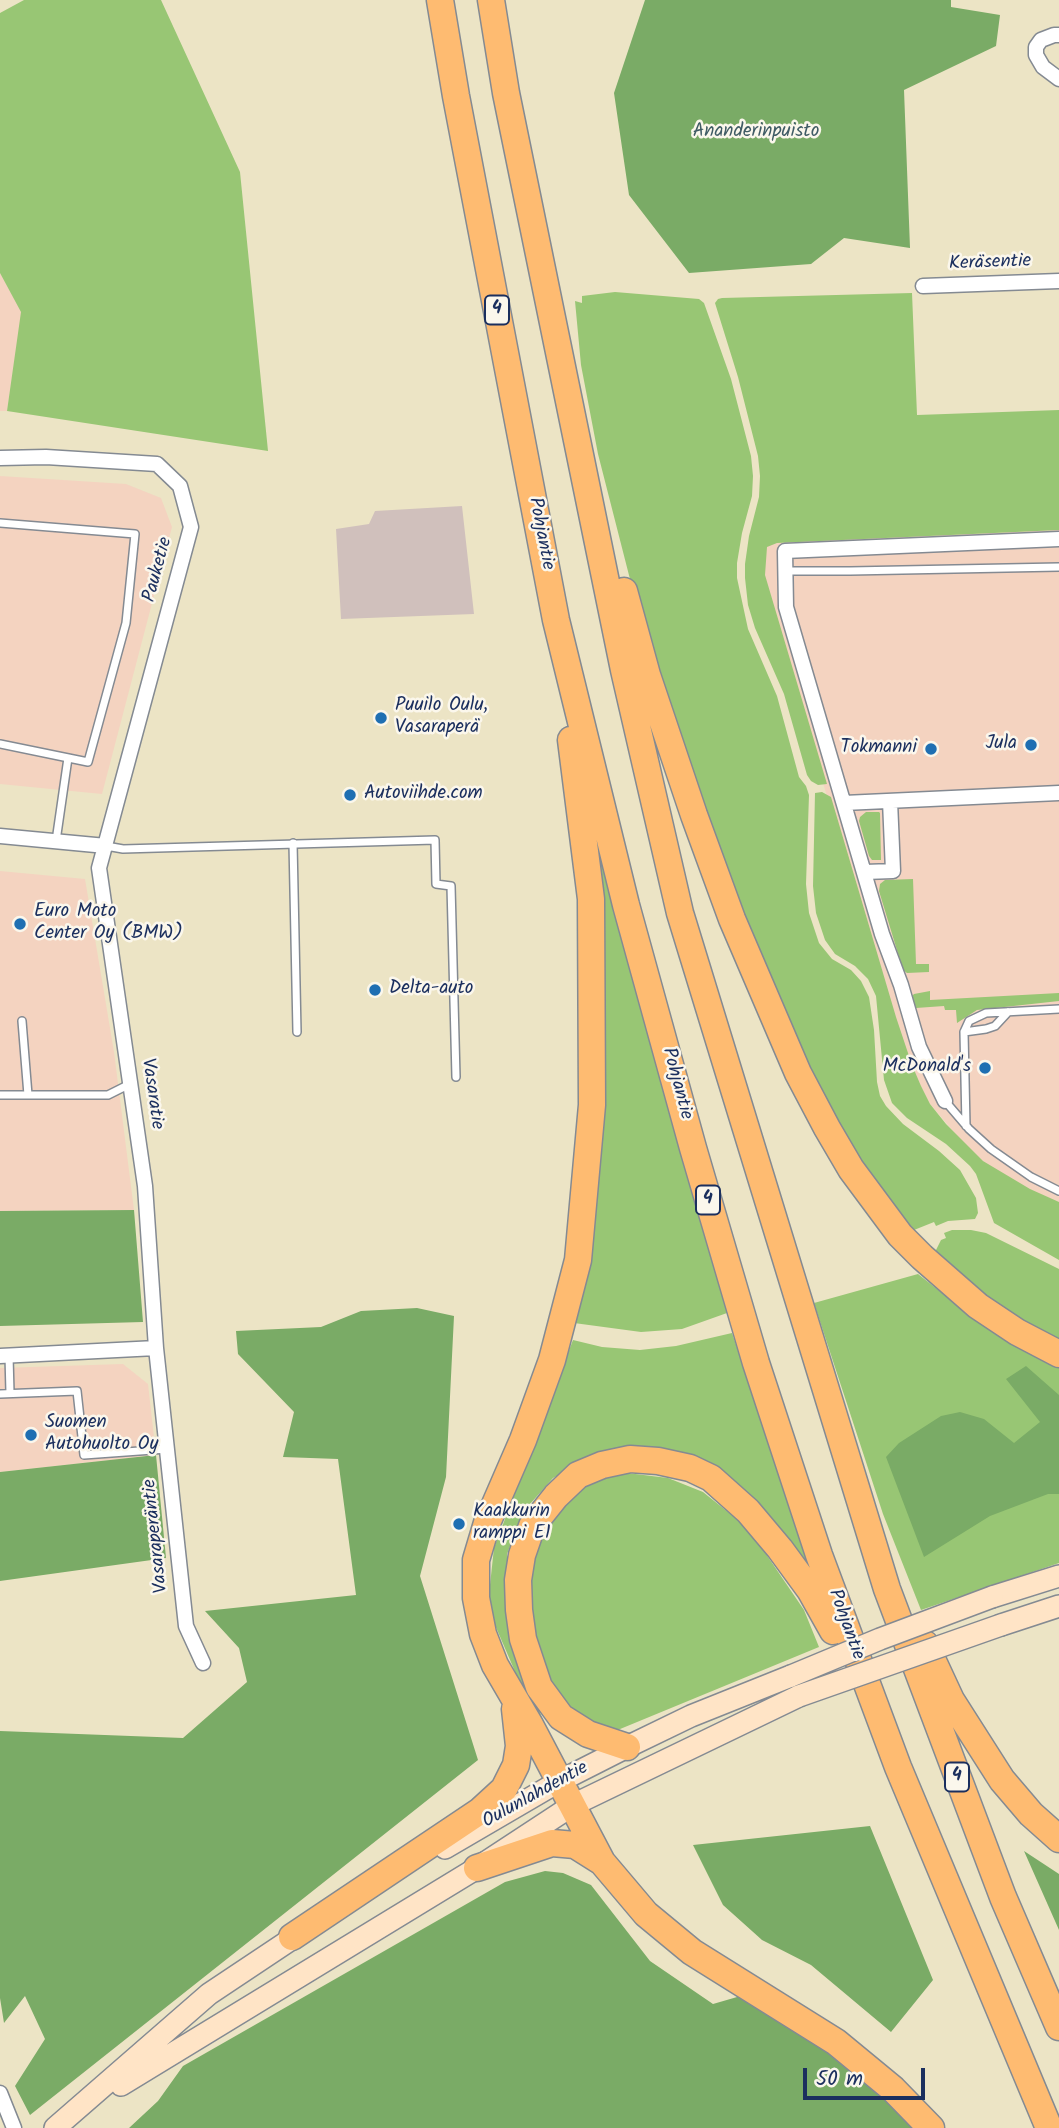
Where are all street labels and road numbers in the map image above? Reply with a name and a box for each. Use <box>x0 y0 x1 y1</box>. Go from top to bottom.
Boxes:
street label: Keräsentie <box>949 251 1031 277</box>
road number: 4 <box>485 296 509 324</box>
street label: Pohjantie <box>522 496 558 572</box>
street label: Pauketie <box>139 535 179 605</box>
street label: Pohjantie <box>655 1046 697 1122</box>
street label: Vasaratie <box>135 1057 167 1131</box>
road number: 4 <box>696 1185 720 1214</box>
street label: Vasaraperäntie <box>140 1478 174 1594</box>
street label: Pohjantie <box>822 1587 868 1663</box>
street label: Oulunlahdentie <box>479 1758 593 1834</box>
road number: 4 <box>945 1762 969 1792</box>

